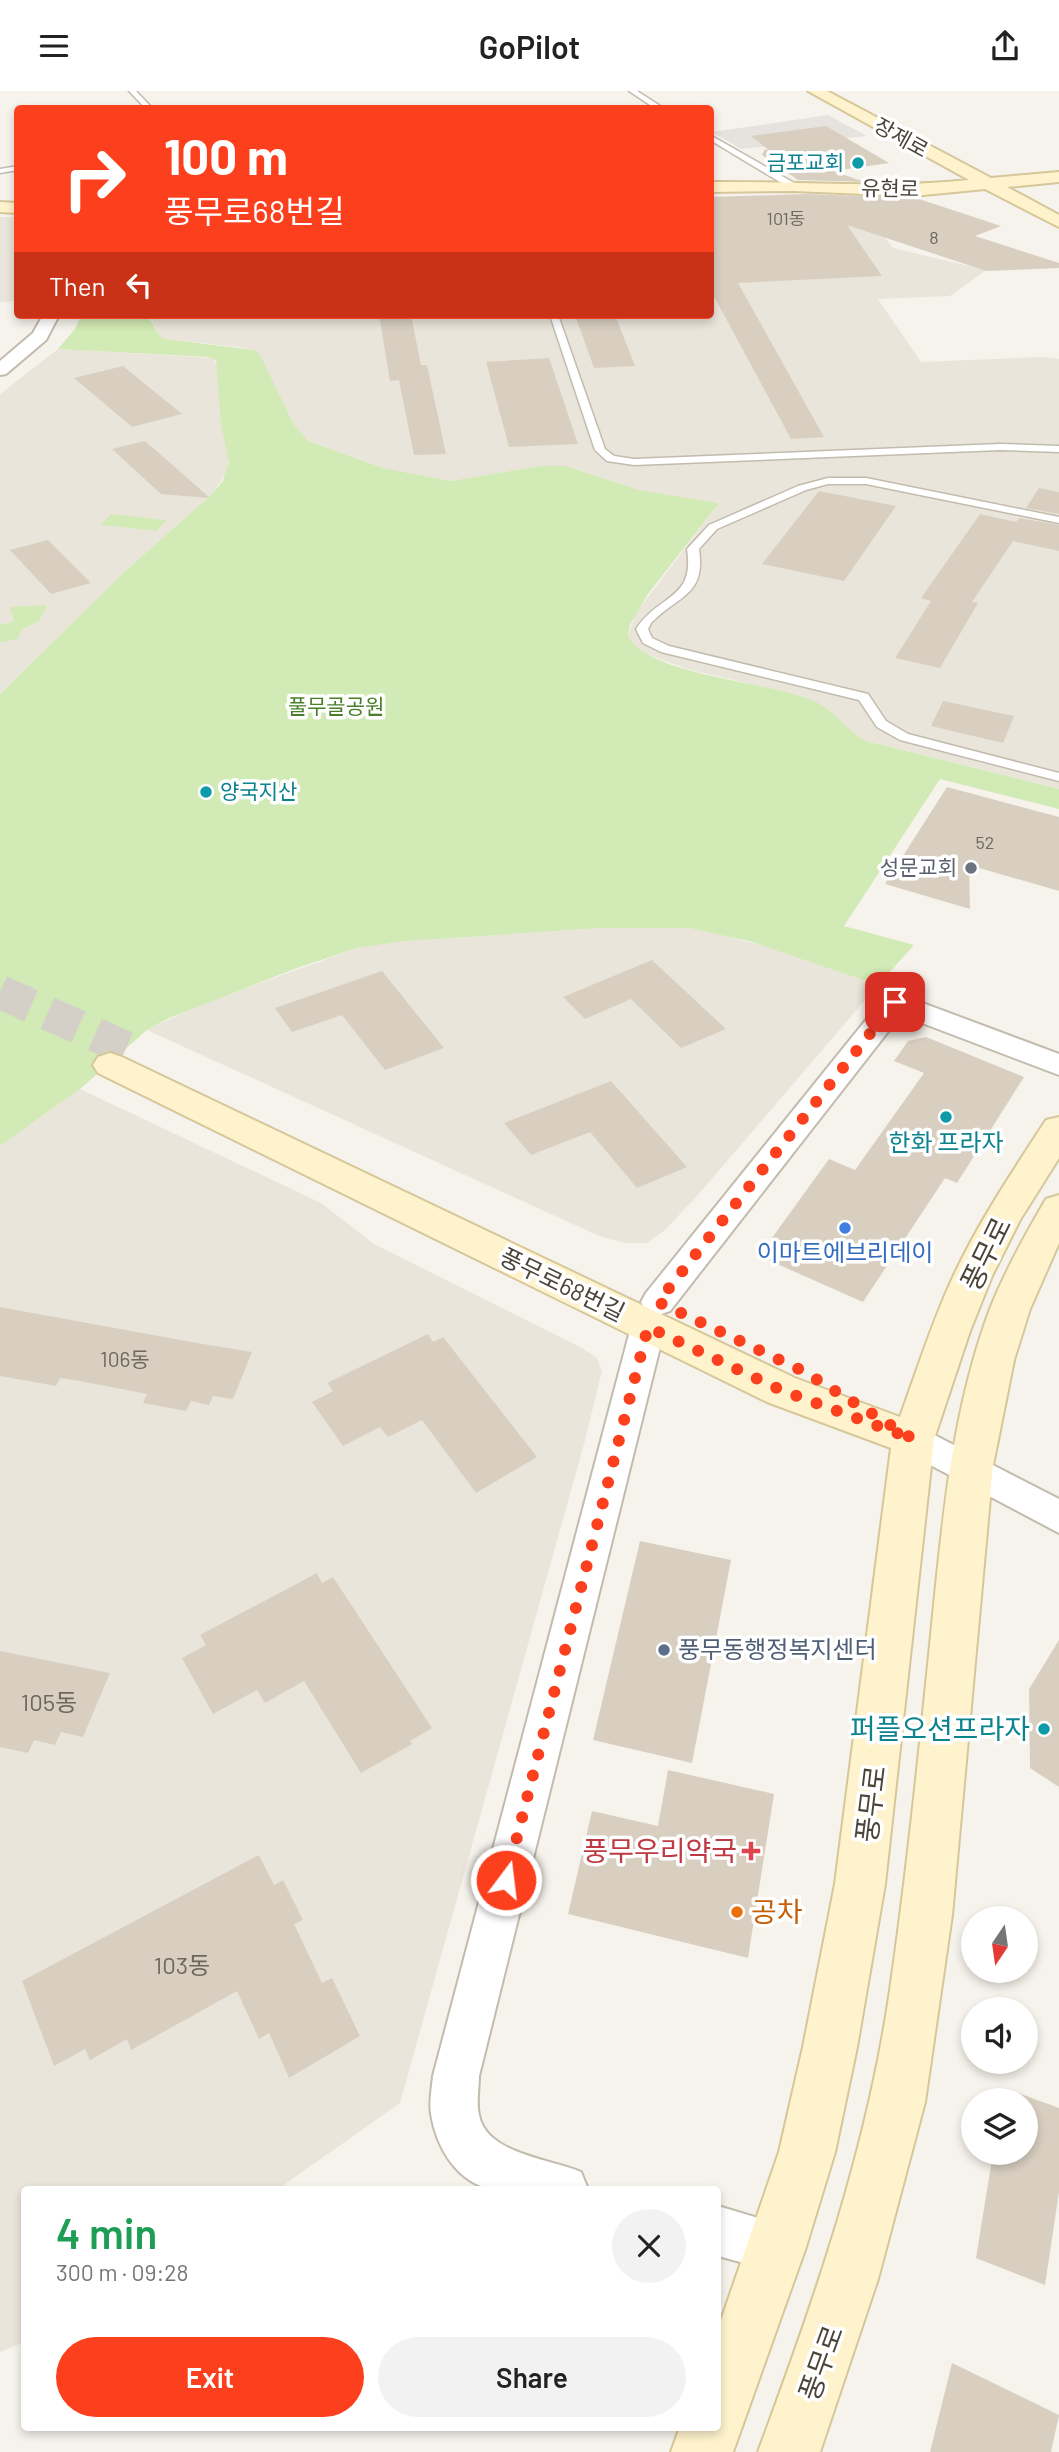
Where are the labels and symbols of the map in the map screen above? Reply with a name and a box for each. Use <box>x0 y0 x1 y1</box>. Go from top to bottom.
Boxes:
street label: 장제로 <box>870 112 933 162</box>
place label: 금포교회 <box>767 149 844 174</box>
marker: 금포교회 <box>850 155 866 171</box>
street label: 유현로 <box>861 174 919 201</box>
house number: 101동 <box>767 207 805 229</box>
house number: 8 <box>929 226 939 248</box>
park label: 풀무골공원 <box>288 693 384 718</box>
place label: 양국지산 <box>220 778 297 803</box>
marker: 양국지산 <box>198 784 214 800</box>
house number: 52 <box>976 831 994 853</box>
place label: 성문교회 <box>880 854 957 879</box>
marker: 성문교회 <box>963 860 979 876</box>
pin <box>865 972 925 1032</box>
marker: 한화 프라자 <box>938 1109 954 1125</box>
place label: 한화 프라자 <box>888 1127 1004 1156</box>
street label: 풍무로 <box>953 1211 1017 1296</box>
marker: 이마트에브리데이 <box>837 1220 853 1236</box>
place label: 이마트에브리데이 <box>757 1237 933 1266</box>
street label: 풍무로68번길 <box>496 1241 630 1326</box>
house number: 106동 <box>100 1346 150 1371</box>
place label: 풍무동행정복지센터 <box>678 1634 877 1663</box>
marker: 풍무동행정복지센터 <box>656 1642 672 1658</box>
house number: 105동 <box>21 1687 77 1716</box>
place label: 퍼플오션프라자 <box>850 1711 1030 1745</box>
marker: 퍼플오션프라자 <box>1036 1721 1052 1737</box>
street label: 풍무로 <box>848 1763 892 1844</box>
place label: 풍무우리약국 <box>582 1833 737 1867</box>
position arrow <box>469 1843 543 1917</box>
marker: 풍무우리약국 <box>743 1843 759 1859</box>
place label: 공차 <box>751 1894 803 1928</box>
marker: 공차 <box>729 1904 745 1920</box>
north arrow <box>961 1906 1038 1983</box>
house number: 103동 <box>154 1950 210 1979</box>
street label: 풍무로 <box>791 2321 849 2405</box>

